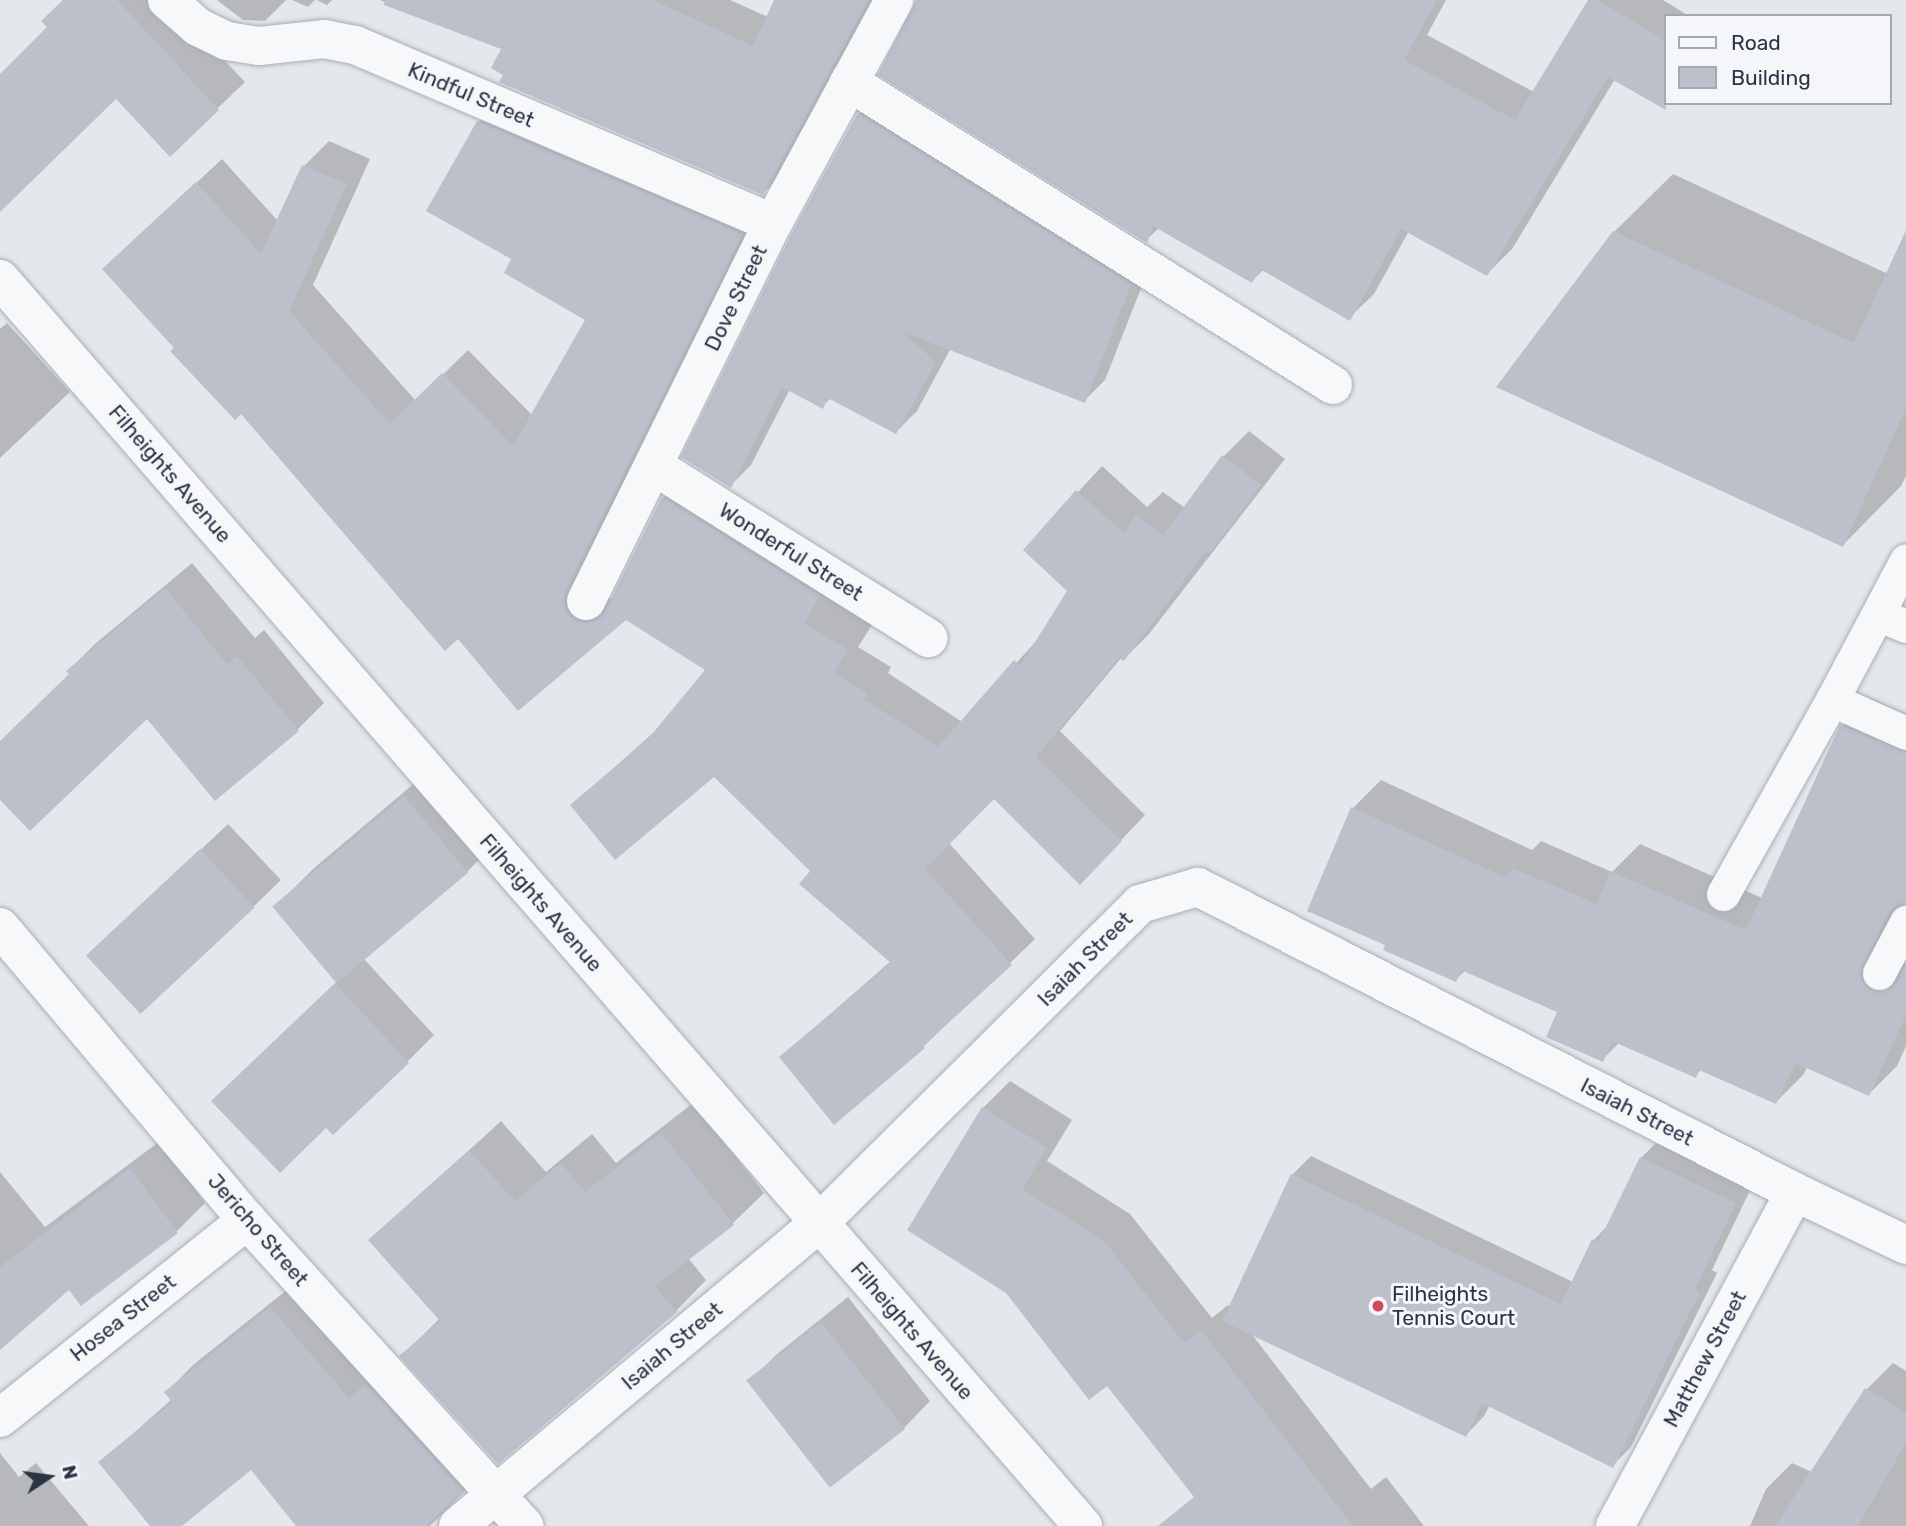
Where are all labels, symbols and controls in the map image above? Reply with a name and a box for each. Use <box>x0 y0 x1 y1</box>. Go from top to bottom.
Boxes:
legend <box>1664 14 1892 105</box>
text: Road <box>1731 30 1781 55</box>
street label: Kindful Street <box>404 57 538 133</box>
text: Building <box>1731 65 1811 90</box>
street label: Dove Street <box>699 241 773 355</box>
street label: Filheights Avenue <box>103 400 237 548</box>
street label: Wonderful Street <box>714 498 868 606</box>
street label: Filheights Avenue <box>474 829 608 977</box>
street label: Isaiah Street <box>1032 906 1138 1012</box>
street label: Isaiah Street <box>1576 1073 1698 1151</box>
street label: Jericho Street <box>202 1169 314 1291</box>
street label: Filheights Avenue <box>845 1257 979 1405</box>
street label: Hosea Street <box>65 1269 181 1367</box>
place label: Filheights Tennis Court <box>1392 1281 1515 1331</box>
street label: Matthew Street <box>1658 1286 1752 1432</box>
street label: Isaiah Street <box>617 1297 727 1395</box>
marker: Filheights Tennis Court <box>1370 1298 1386 1314</box>
north arrow <box>14 1442 84 1512</box>
text: N <box>57 1463 83 1481</box>

